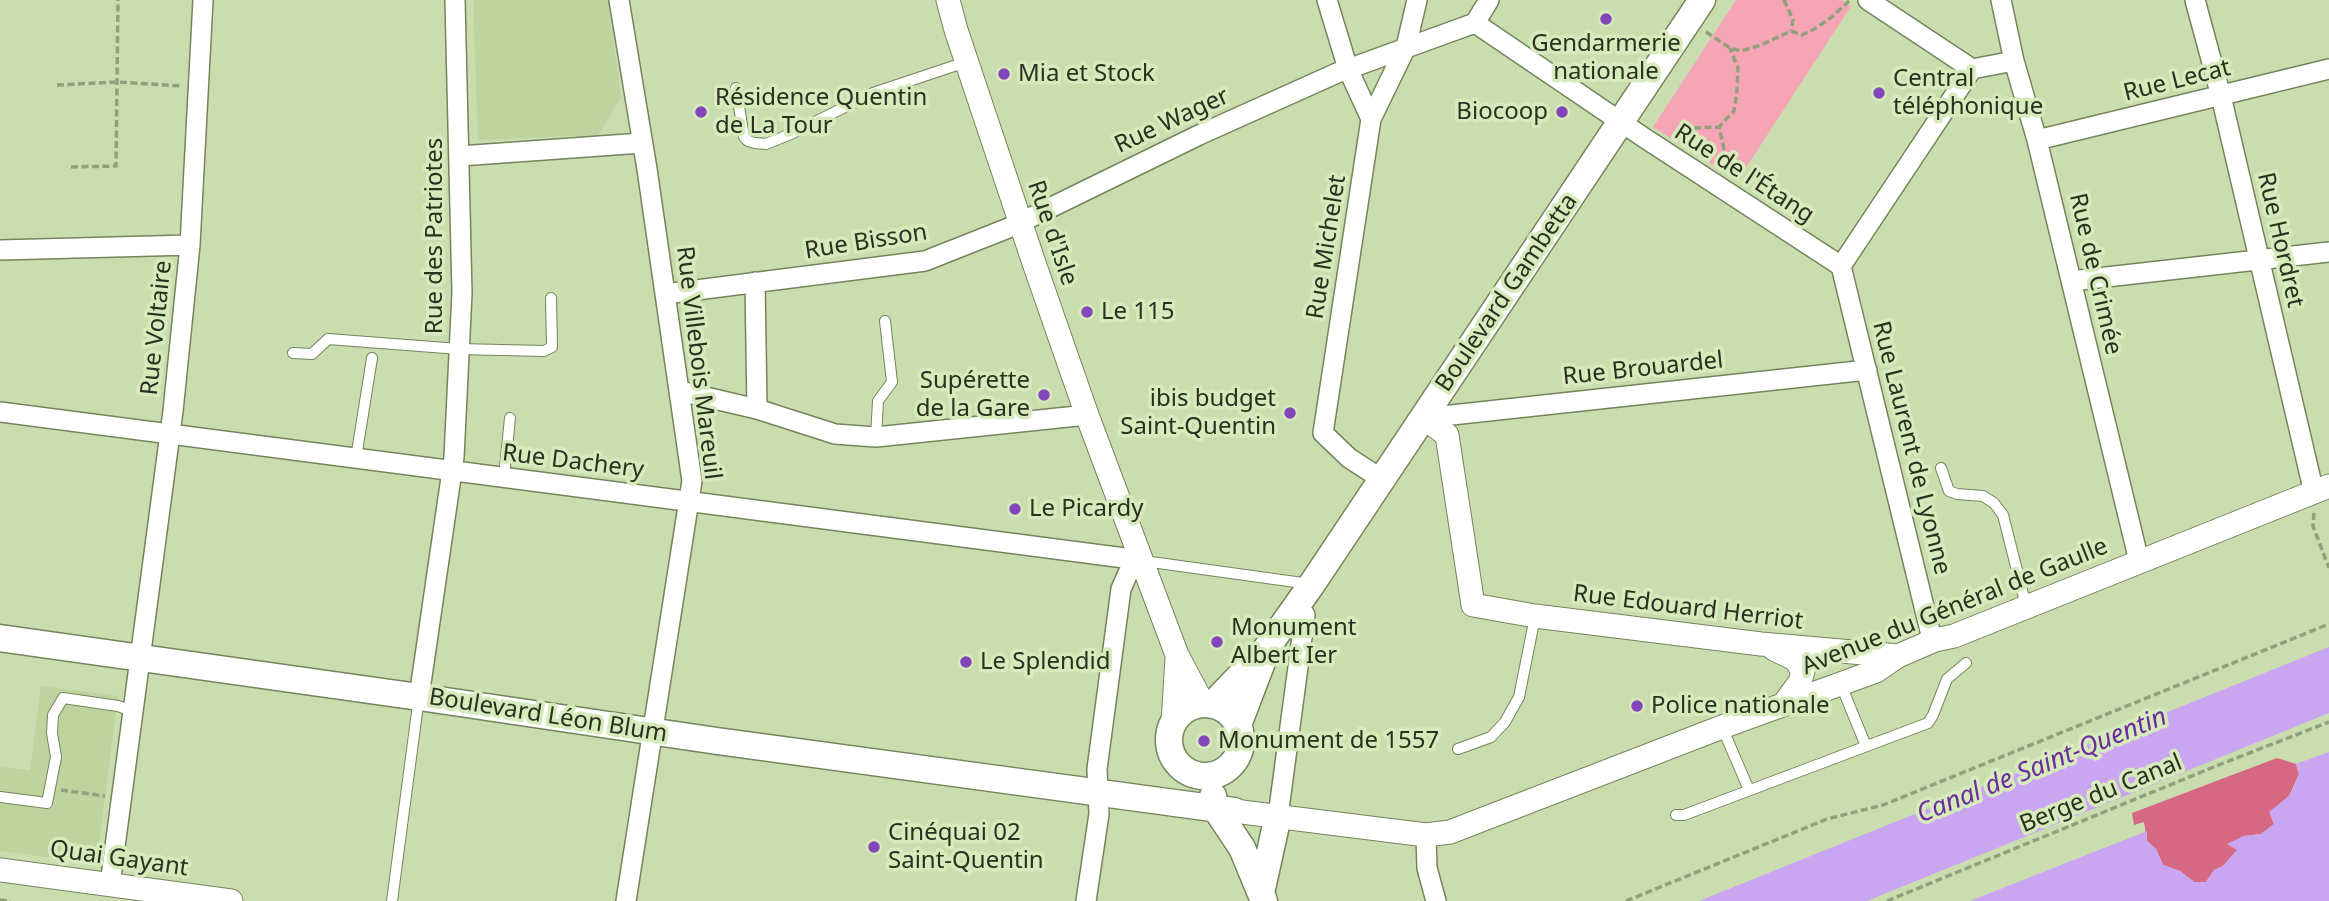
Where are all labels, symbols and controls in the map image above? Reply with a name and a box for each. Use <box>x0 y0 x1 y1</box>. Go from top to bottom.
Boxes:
marker: Gendarmerie nationale <box>1598 11 1614 27</box>
place label: Gendarmerie nationale <box>1531 30 1681 86</box>
street label: Rue Lecat <box>2120 54 2234 108</box>
place label: Mia et Stock <box>1018 60 1155 88</box>
place label: Central téléphonique <box>1893 65 2043 121</box>
marker: Mia et Stock <box>996 66 1012 82</box>
street label: Rue Wager <box>1110 82 1234 160</box>
place label: Résidence Quentin de La Tour <box>715 84 927 140</box>
marker: Central téléphonique <box>1871 85 1887 101</box>
place label: Biocoop <box>1456 98 1548 126</box>
marker: Résidence Quentin de La Tour <box>693 104 709 120</box>
marker: Biocoop <box>1554 104 1570 120</box>
street label: Rue de l'Étang <box>1669 118 1819 230</box>
street label: Rue des Patriotes <box>421 138 449 334</box>
street label: Rue Hordret <box>2250 170 2310 310</box>
street label: Rue Michelet <box>1301 173 1353 321</box>
street label: Rue d'Isle <box>1021 177 1083 289</box>
street label: Boulevard Gambetta <box>1430 188 1584 398</box>
street label: Rue de Crimée <box>2062 190 2128 358</box>
street label: Rue Bisson <box>803 218 929 266</box>
street label: Rue Villebois Mareuil <box>669 245 727 481</box>
street label: Rue Voltaire <box>136 259 178 397</box>
place label: Le 115 <box>1101 298 1175 326</box>
marker: Le 115 <box>1079 304 1095 320</box>
street label: Rue Laurent de Lyonne <box>1866 318 1956 578</box>
street label: Rue Brouardel <box>1561 346 1725 392</box>
place label: Supérette de la Gare <box>916 367 1030 423</box>
place label: ibis budget Saint-Quentin <box>1120 385 1276 441</box>
marker: Supérette de la Gare <box>1036 387 1052 403</box>
marker: ibis budget Saint-Quentin <box>1282 405 1298 421</box>
street label: Rue Dachery <box>500 439 646 485</box>
place label: Le Picardy <box>1029 495 1143 523</box>
marker: Le Picardy <box>1007 501 1023 517</box>
street label: Avenue du Général de Gaulle <box>1798 532 2112 682</box>
street label: Rue Edouard Herriot <box>1571 580 1805 636</box>
place label: Monument Albert Ier <box>1231 614 1356 670</box>
marker: Monument Albert Ier <box>1209 634 1225 650</box>
place label: Le Splendid <box>980 648 1111 676</box>
marker: Le Splendid <box>958 654 974 670</box>
street label: Boulevard Léon Blum <box>427 683 669 749</box>
place label: Police nationale <box>1651 692 1829 720</box>
marker: Police nationale <box>1629 698 1645 714</box>
water label: Canal de Saint-Quentin <box>1912 702 2172 830</box>
place label: Monument de 1557 <box>1218 727 1439 755</box>
marker: Monument de 1557 <box>1196 733 1212 749</box>
street label: Berge du Canal <box>2016 748 2186 840</box>
place label: Cinéquai 02 Saint-Quentin <box>888 819 1044 875</box>
street label: Quai Gayant <box>48 835 190 883</box>
marker: Cinéquai 02 Saint-Quentin <box>866 839 882 855</box>

